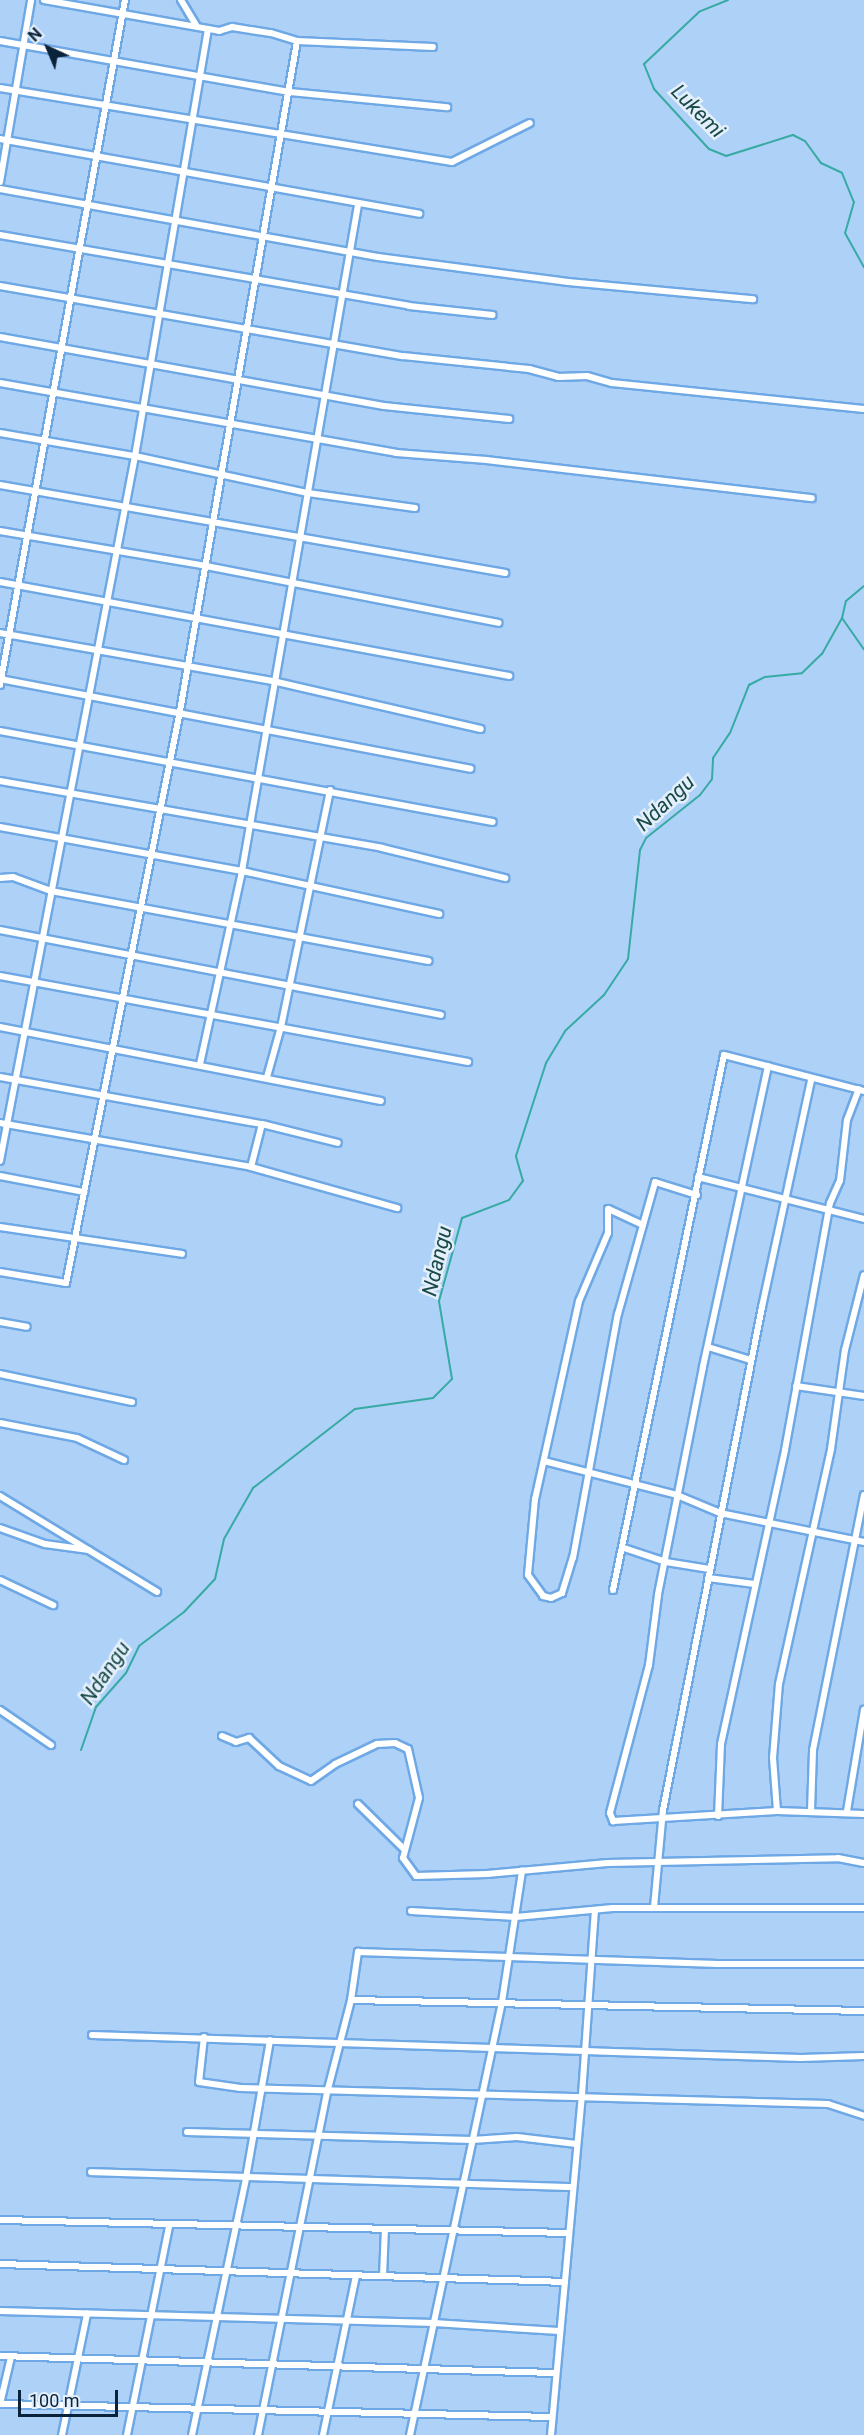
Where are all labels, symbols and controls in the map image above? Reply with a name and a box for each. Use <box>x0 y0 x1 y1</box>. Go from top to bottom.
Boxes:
north arrow <box>18 18 78 78</box>
text: N <box>24 24 46 45</box>
water label: Lukemi <box>666 79 730 143</box>
water label: Ndangu <box>630 770 700 836</box>
water label: Ndangu <box>417 1224 457 1298</box>
water label: Ndangu <box>75 1637 135 1709</box>
scale bar <box>21 2378 122 2416</box>
text: 100 m <box>29 2390 80 2411</box>

